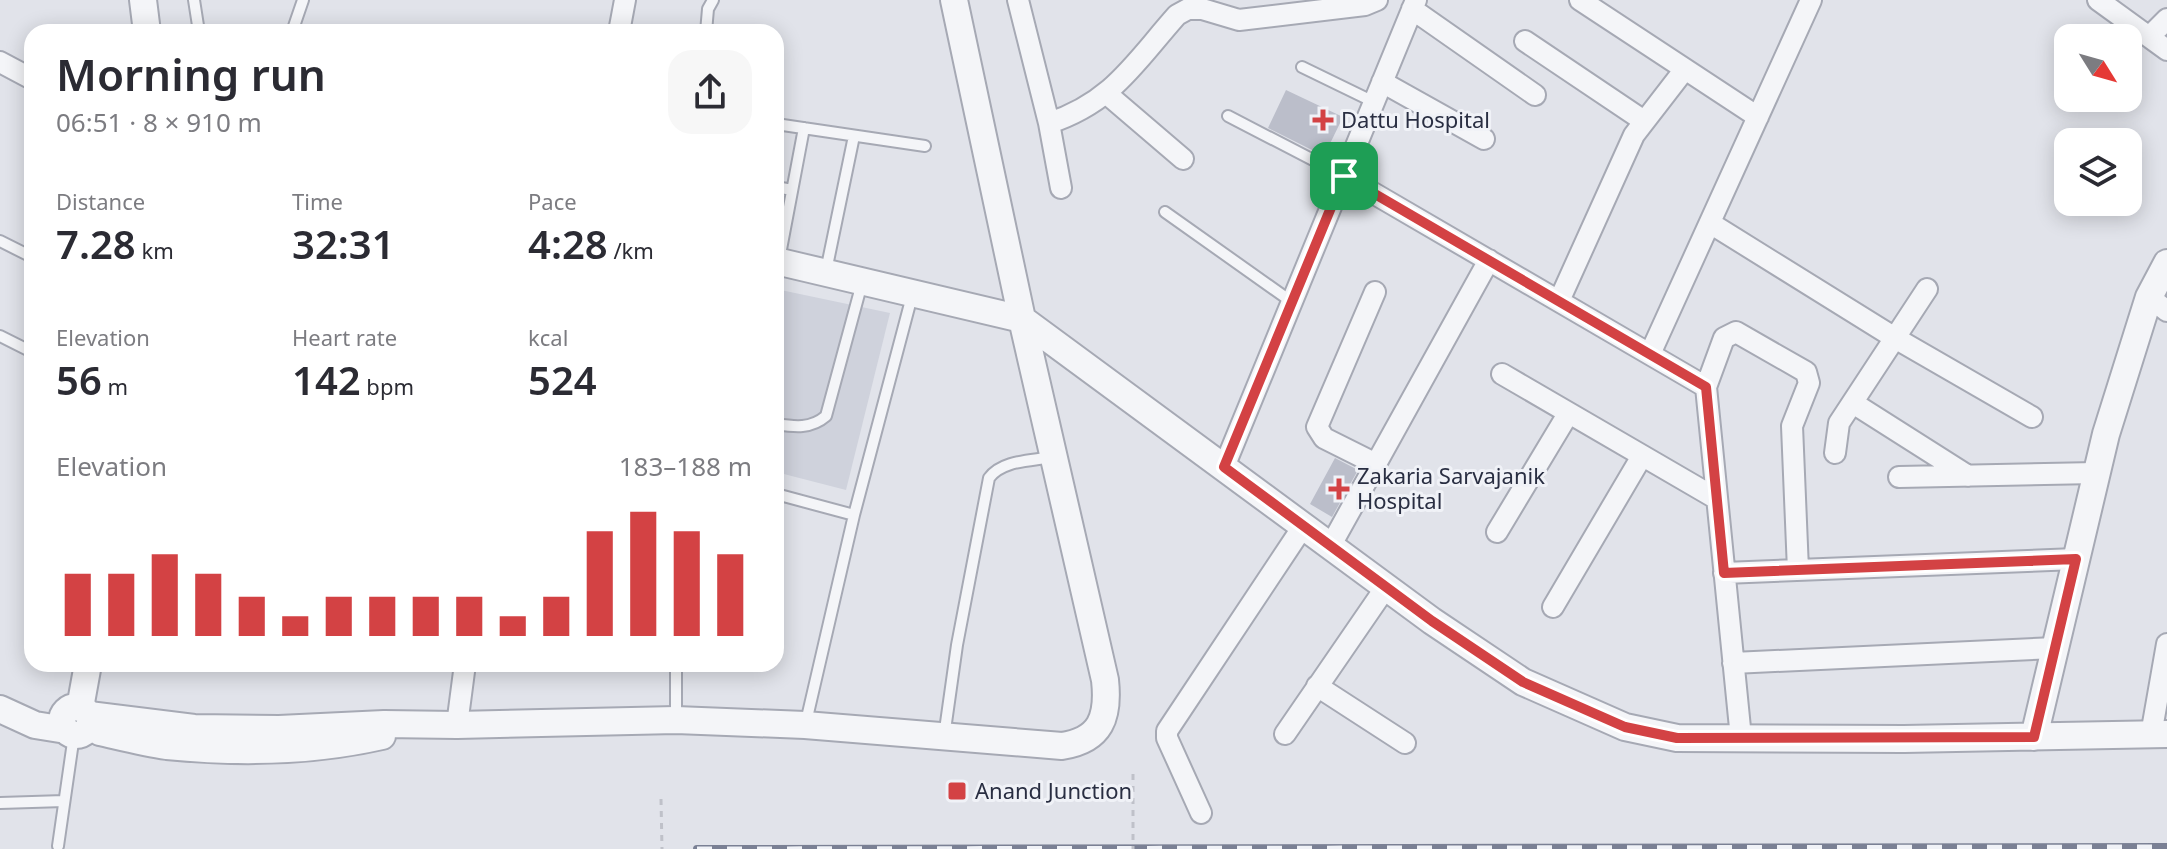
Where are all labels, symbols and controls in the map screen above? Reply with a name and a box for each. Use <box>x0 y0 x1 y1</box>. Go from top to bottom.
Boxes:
north arrow <box>2054 24 2142 112</box>
map controls <box>2054 24 2142 216</box>
text: Morning run <box>56 44 326 104</box>
button: share <box>668 50 752 134</box>
text: 06:51 · 8 × 910 m <box>56 104 262 140</box>
place label: Dattu Hospital <box>1341 104 1490 134</box>
marker: Dattu Hospital <box>1312 109 1334 131</box>
button: layers <box>2054 128 2142 216</box>
pin <box>1310 142 1378 210</box>
icon: arrive <box>1322 154 1366 198</box>
text: Distance <box>56 186 145 216</box>
text: Time <box>292 186 343 216</box>
text: Pace <box>528 186 577 216</box>
text: 7.28 <box>56 216 136 271</box>
text: 32:31 <box>292 216 395 271</box>
text: 4:28 <box>528 216 608 271</box>
text: km <box>136 235 174 265</box>
text: /km <box>608 235 654 265</box>
text: Elevation <box>56 322 150 352</box>
text: Heart rate <box>292 322 397 352</box>
text: kcal <box>528 322 568 352</box>
text: 56 <box>56 352 102 407</box>
text: 142 <box>292 352 361 407</box>
text: 524 <box>528 352 597 407</box>
text: m <box>102 371 128 401</box>
text: bpm <box>361 371 414 401</box>
text: Elevation <box>56 448 167 484</box>
text: 183–188 m <box>619 448 752 484</box>
place label: Zakaria Sarvajanik Hospital <box>1357 460 1545 515</box>
marker: Zakaria Sarvajanik Hospital <box>1328 478 1350 500</box>
place label: Anand Junction <box>975 775 1132 805</box>
marker: Anand Junction <box>946 780 968 802</box>

